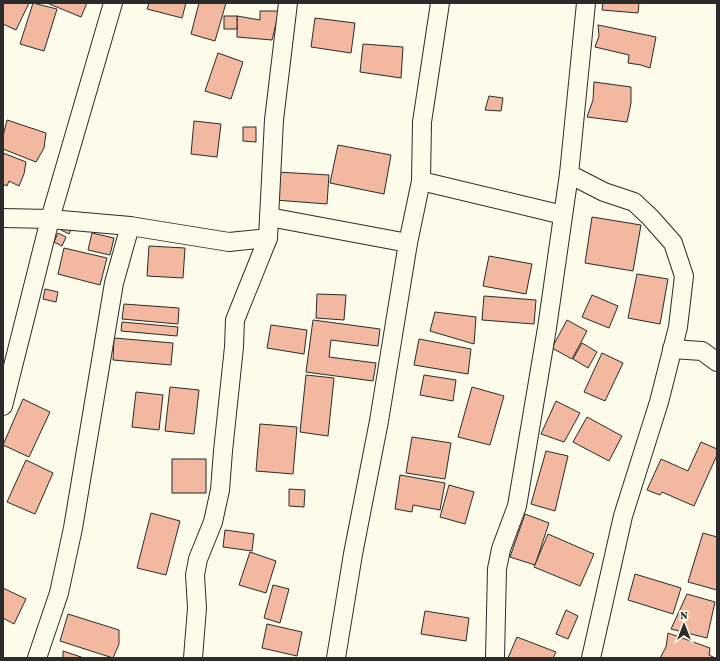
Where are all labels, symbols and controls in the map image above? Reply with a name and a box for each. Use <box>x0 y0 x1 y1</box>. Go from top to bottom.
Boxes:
north arrow <box>664 605 704 645</box>
text: N <box>680 609 688 621</box>

